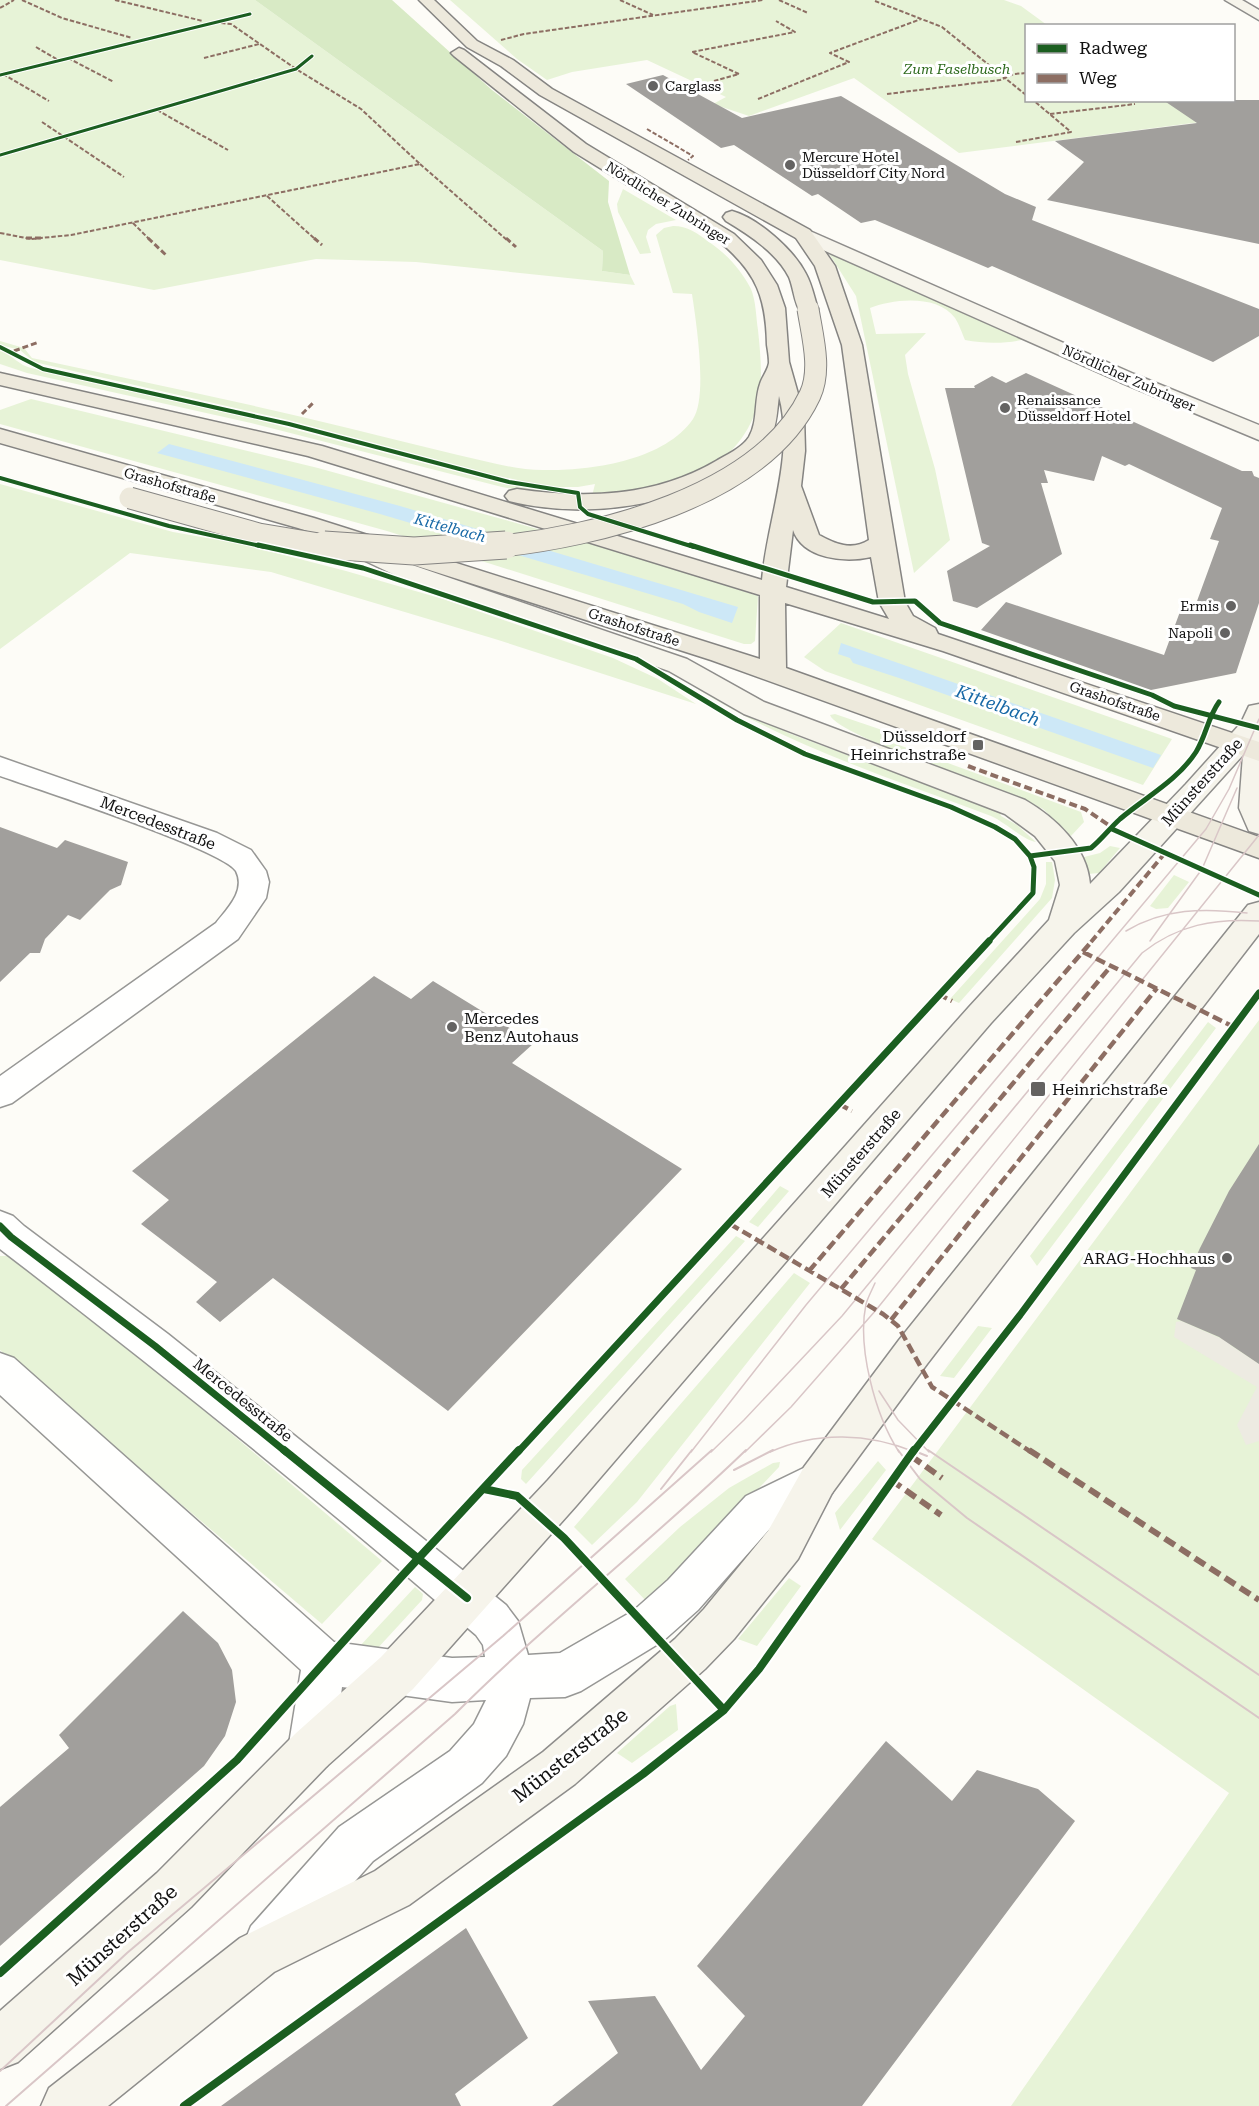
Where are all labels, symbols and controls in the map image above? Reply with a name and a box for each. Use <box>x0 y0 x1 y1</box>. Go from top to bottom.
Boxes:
legend <box>1025 24 1235 102</box>
text: Radweg <box>1079 37 1148 58</box>
park label: Zum Faselbusch <box>903 61 1011 77</box>
text: Weg <box>1079 67 1117 88</box>
place label: Carglass <box>665 78 722 94</box>
marker: Carglass <box>646 79 660 93</box>
place label: Mercure Hotel Düsseldorf City Nord <box>802 149 945 181</box>
street label: Nördlicher Zubringer <box>603 158 733 248</box>
marker: Mercure Hotel Düsseldorf City Nord <box>783 158 797 172</box>
street label: Nördlicher Zubringer <box>1060 341 1198 415</box>
place label: Renaissance Düsseldorf Hotel <box>1017 392 1132 424</box>
marker: Renaissance Düsseldorf Hotel <box>998 401 1012 415</box>
street label: Grashofstraße <box>122 464 218 506</box>
water label: Kittelbach <box>411 510 488 546</box>
place label: Ermis <box>1180 598 1219 614</box>
marker: Ermis <box>1224 599 1238 613</box>
street label: Grashofstraße <box>586 605 682 649</box>
place label: Napoli <box>1168 625 1214 641</box>
marker: Napoli <box>1218 626 1232 640</box>
street label: Grashofstraße <box>1067 678 1163 724</box>
water label: Kittelbach <box>952 680 1043 730</box>
place label: Düsseldorf Heinrichstraße <box>850 727 967 764</box>
street label: Münsterstraße <box>1158 734 1247 830</box>
marker: Düsseldorf Heinrichstraße <box>971 738 985 752</box>
street label: Mercedesstraße <box>98 792 219 854</box>
place label: Mercedes Benz Autohaus <box>464 1009 579 1046</box>
marker: Mercedes Benz Autohaus <box>445 1020 459 1034</box>
marker: Heinrichstraße <box>1029 1080 1047 1098</box>
place label: Heinrichstraße <box>1052 1080 1168 1099</box>
street label: Münsterstraße <box>817 1104 905 1201</box>
place label: ARAG-Hochhaus <box>1083 1249 1215 1268</box>
marker: ARAG-Hochhaus <box>1220 1251 1234 1265</box>
street label: Mercedesstraße <box>190 1354 297 1446</box>
street label: Münsterstraße <box>508 1703 632 1807</box>
street label: Münsterstraße <box>62 1879 182 1991</box>

